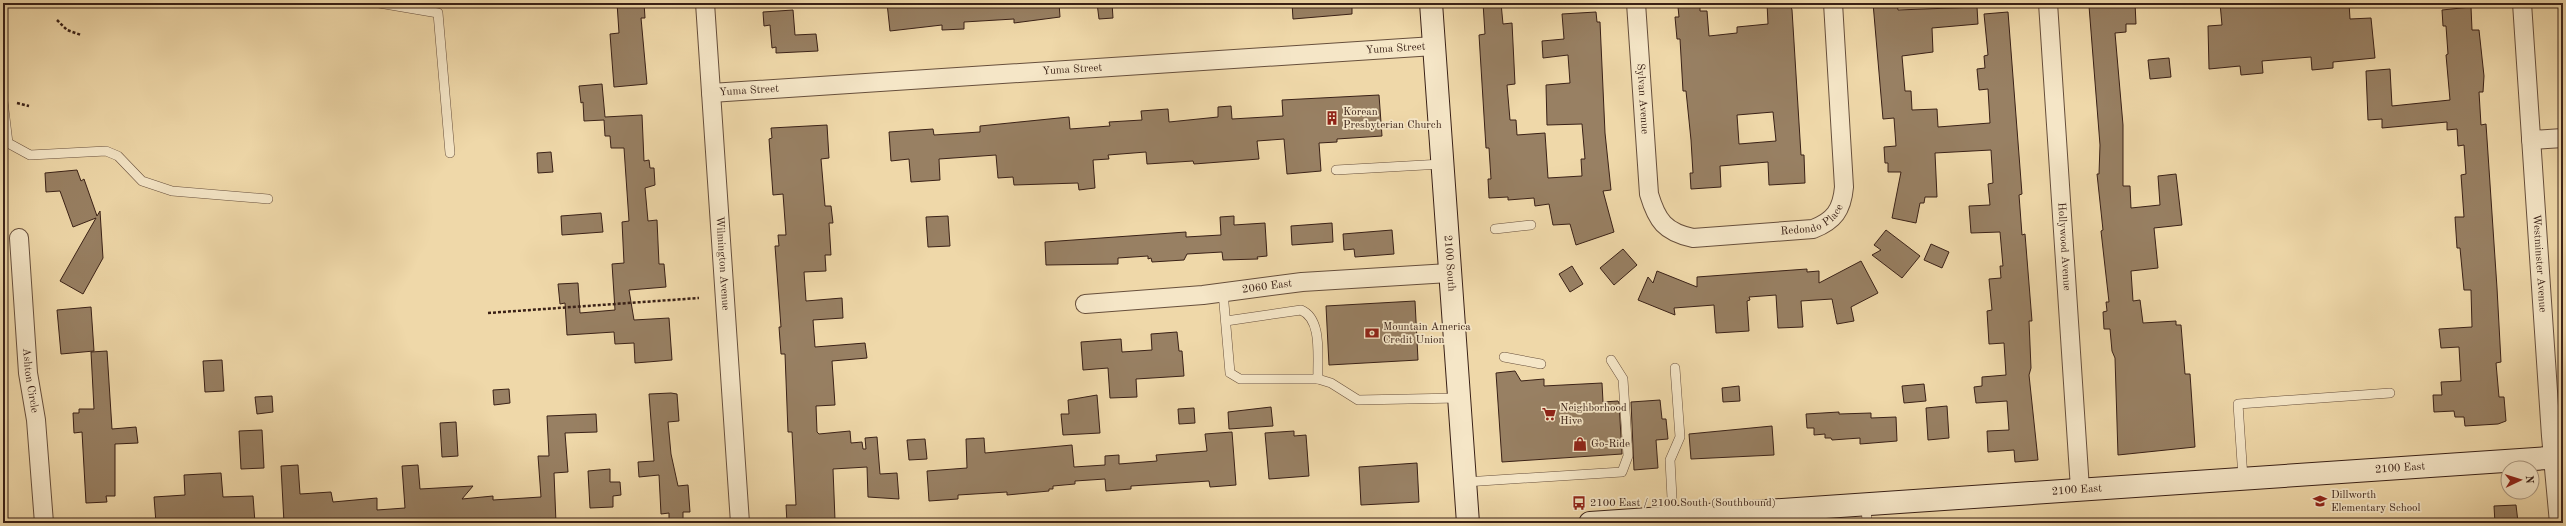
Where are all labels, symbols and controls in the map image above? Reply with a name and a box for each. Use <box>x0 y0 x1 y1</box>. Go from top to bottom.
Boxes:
street label: Yuma Street <box>1365 41 1426 56</box>
street label: Yuma Street <box>1042 62 1103 77</box>
street label: Sylvan Avenue <box>1635 63 1650 134</box>
street label: Yuma Street <box>719 83 779 98</box>
place label: Korean Presbyterian Church <box>1343 107 1442 131</box>
building icon: Korean Presbyterian Church <box>1324 110 1340 126</box>
street label: Hollywood Avenue <box>2056 202 2072 291</box>
street label: Redondo Place <box>1780 203 1845 237</box>
street label: Westminster Avenue <box>2531 214 2548 313</box>
street label: Wilmington Avenue <box>714 216 731 311</box>
street label: 2100 South <box>1442 235 1457 292</box>
street label: 2060 East <box>1241 278 1293 295</box>
place label: Mountain America Credit Union <box>1383 322 1471 346</box>
bank icon: Mountain America Credit Union <box>1364 325 1380 341</box>
street label: Ashton Circle <box>21 348 40 414</box>
place label: Neighborhood Hive <box>1560 403 1627 427</box>
supermarket icon: Neighborhood Hive <box>1541 406 1557 422</box>
shop icon: Go-Ride <box>1572 436 1588 452</box>
place label: Go-Ride <box>1591 439 1630 450</box>
north arrow <box>2500 460 2540 500</box>
street label: 2100 East <box>2375 461 2426 475</box>
text: N <box>2523 475 2534 485</box>
street label: 2100 East <box>2051 483 2103 497</box>
place label: Dillworth Elementary School <box>2331 490 2421 514</box>
school or university icon: Dillworth Elementary School <box>2312 493 2328 509</box>
bus stop icon: 2100 East / 2100 South (Southbound) <box>1571 495 1587 511</box>
place label: 2100 East / 2100 South (Southbound) <box>1590 498 1776 509</box>

